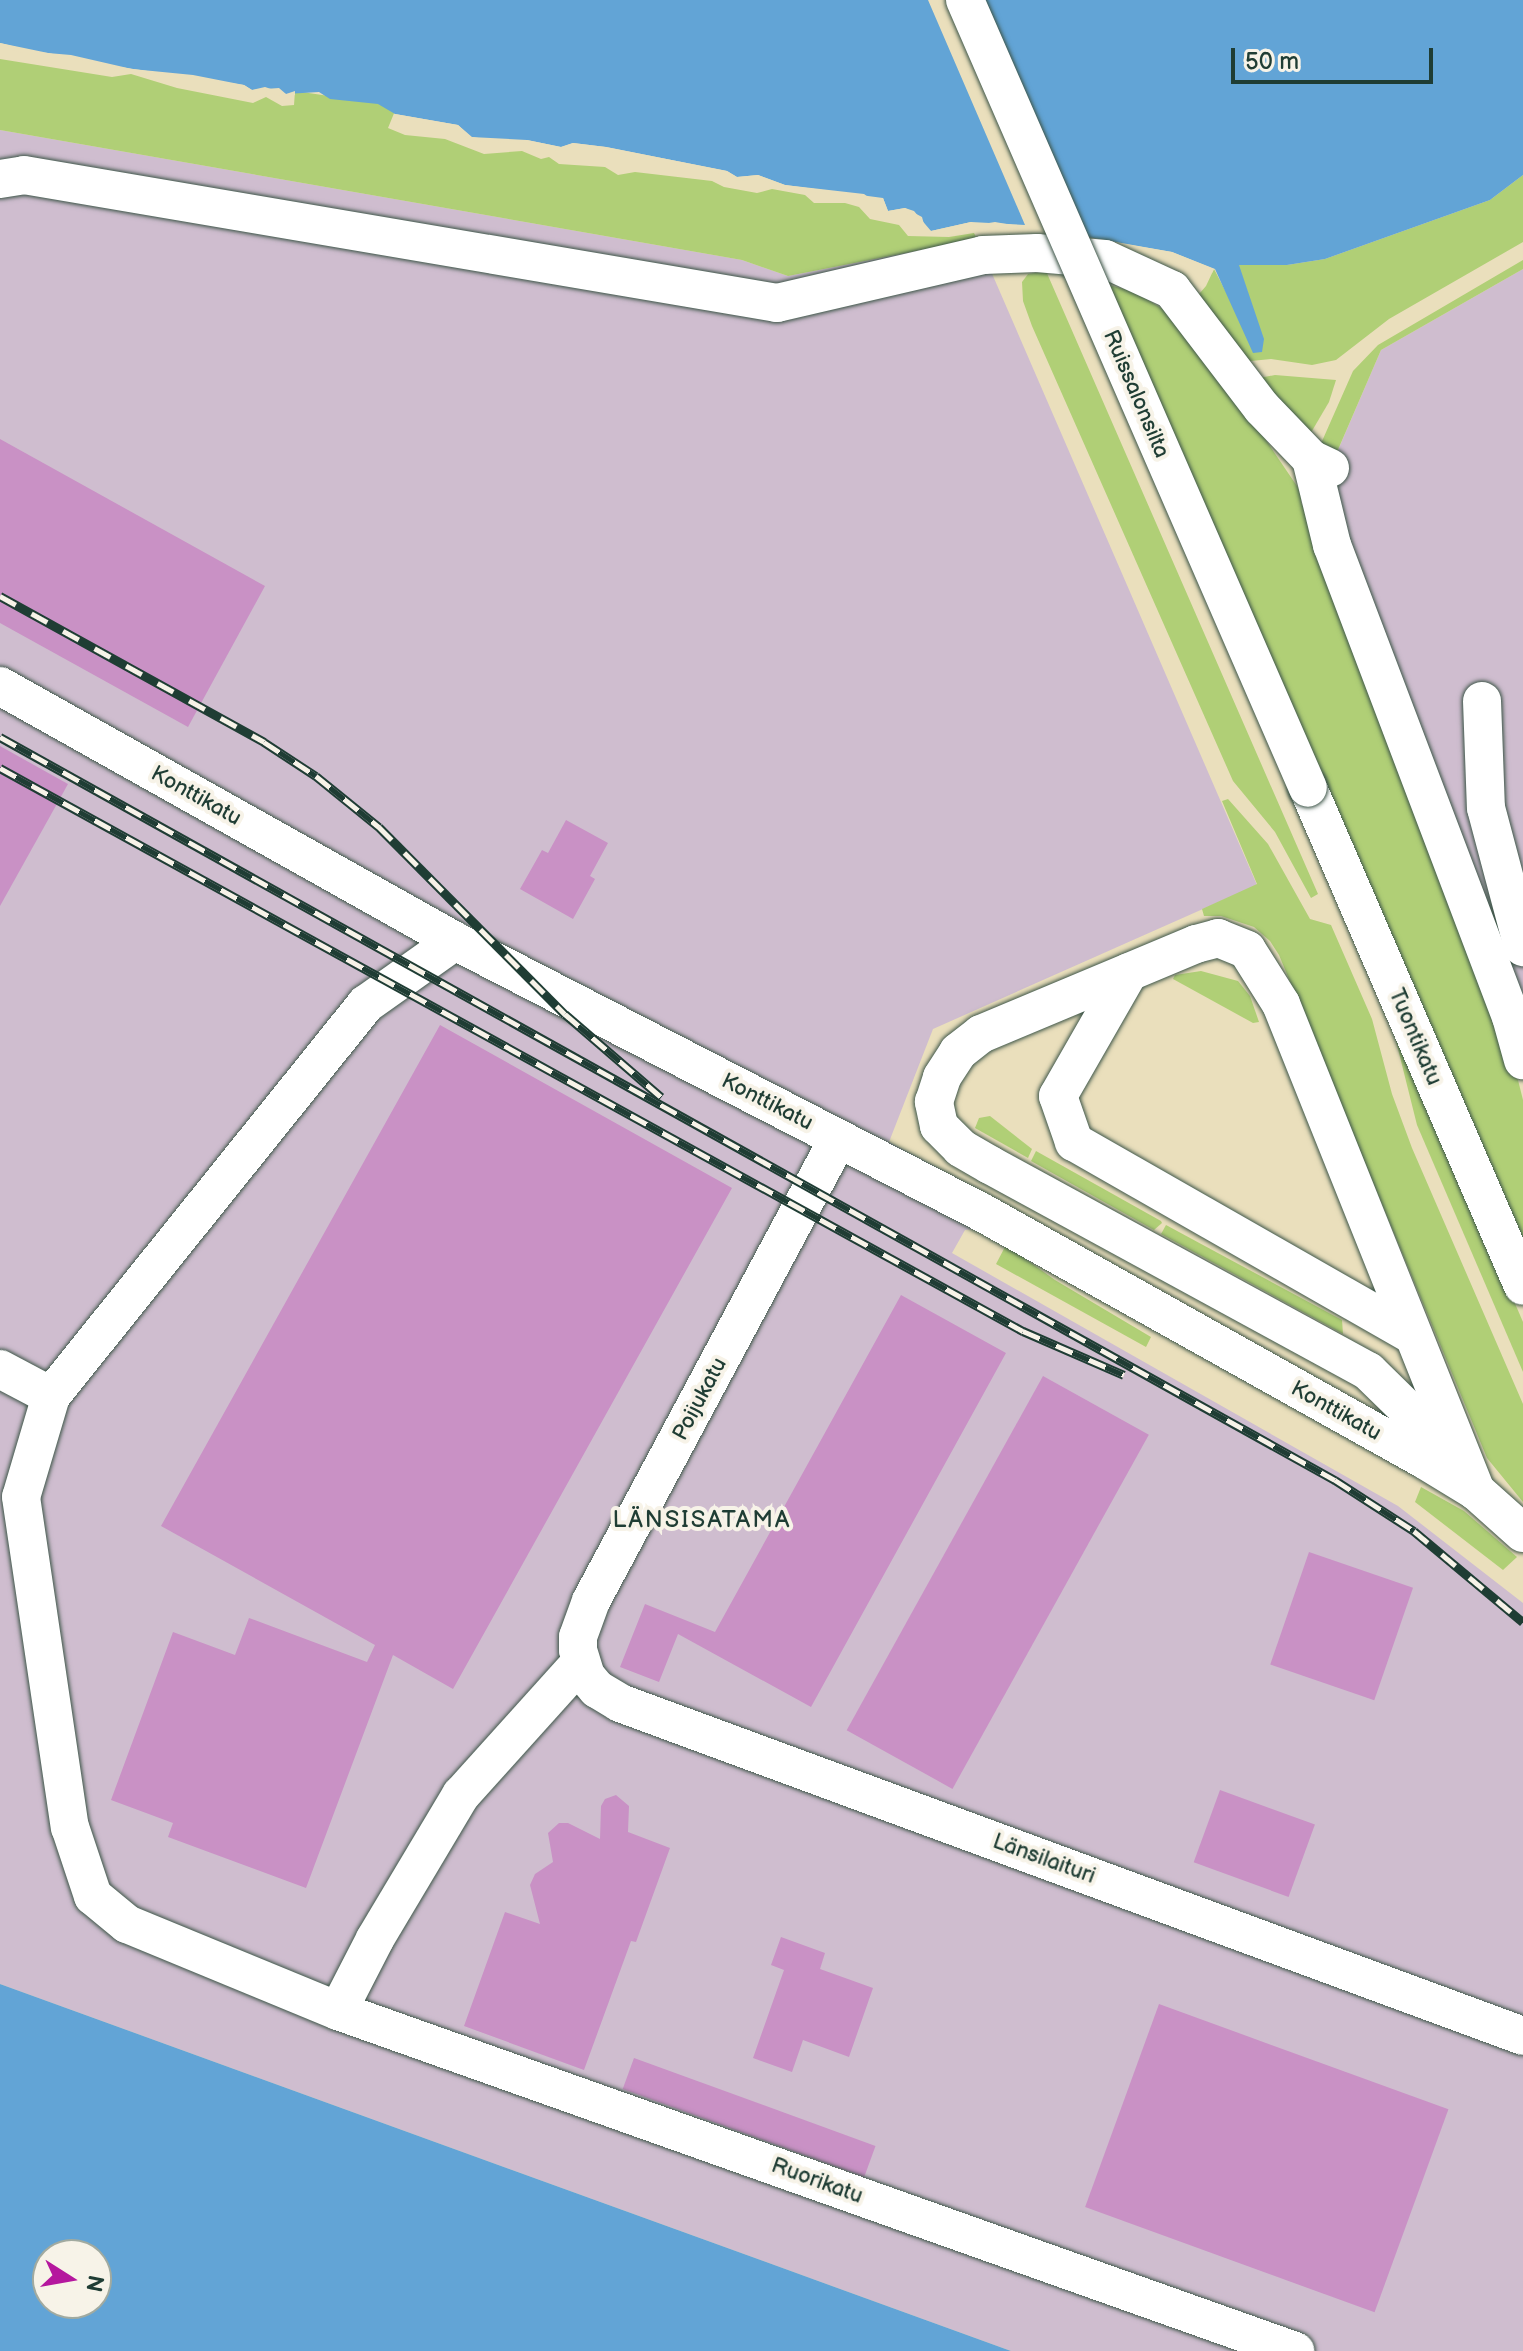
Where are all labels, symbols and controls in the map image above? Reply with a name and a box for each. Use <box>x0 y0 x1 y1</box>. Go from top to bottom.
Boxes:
scale bar <box>1235 32 1437 82</box>
text: 50 m <box>1245 47 1299 76</box>
street label: Ruissalonsilta <box>1097 326 1175 462</box>
street label: Konttikatu <box>146 760 246 832</box>
street label: Tuontikatu <box>1383 985 1447 1089</box>
street label: Konttikatu <box>717 1068 817 1136</box>
street label: Poijukatu <box>667 1353 733 1445</box>
street label: Konttikatu <box>1286 1375 1386 1447</box>
district label: LÄNSISATAMA <box>612 1506 792 1534</box>
street label: Länsilaituri <box>989 1828 1099 1890</box>
street label: Ruorikatu <box>768 2152 866 2210</box>
north arrow <box>32 2239 112 2319</box>
text: N <box>79 2273 109 2294</box>

